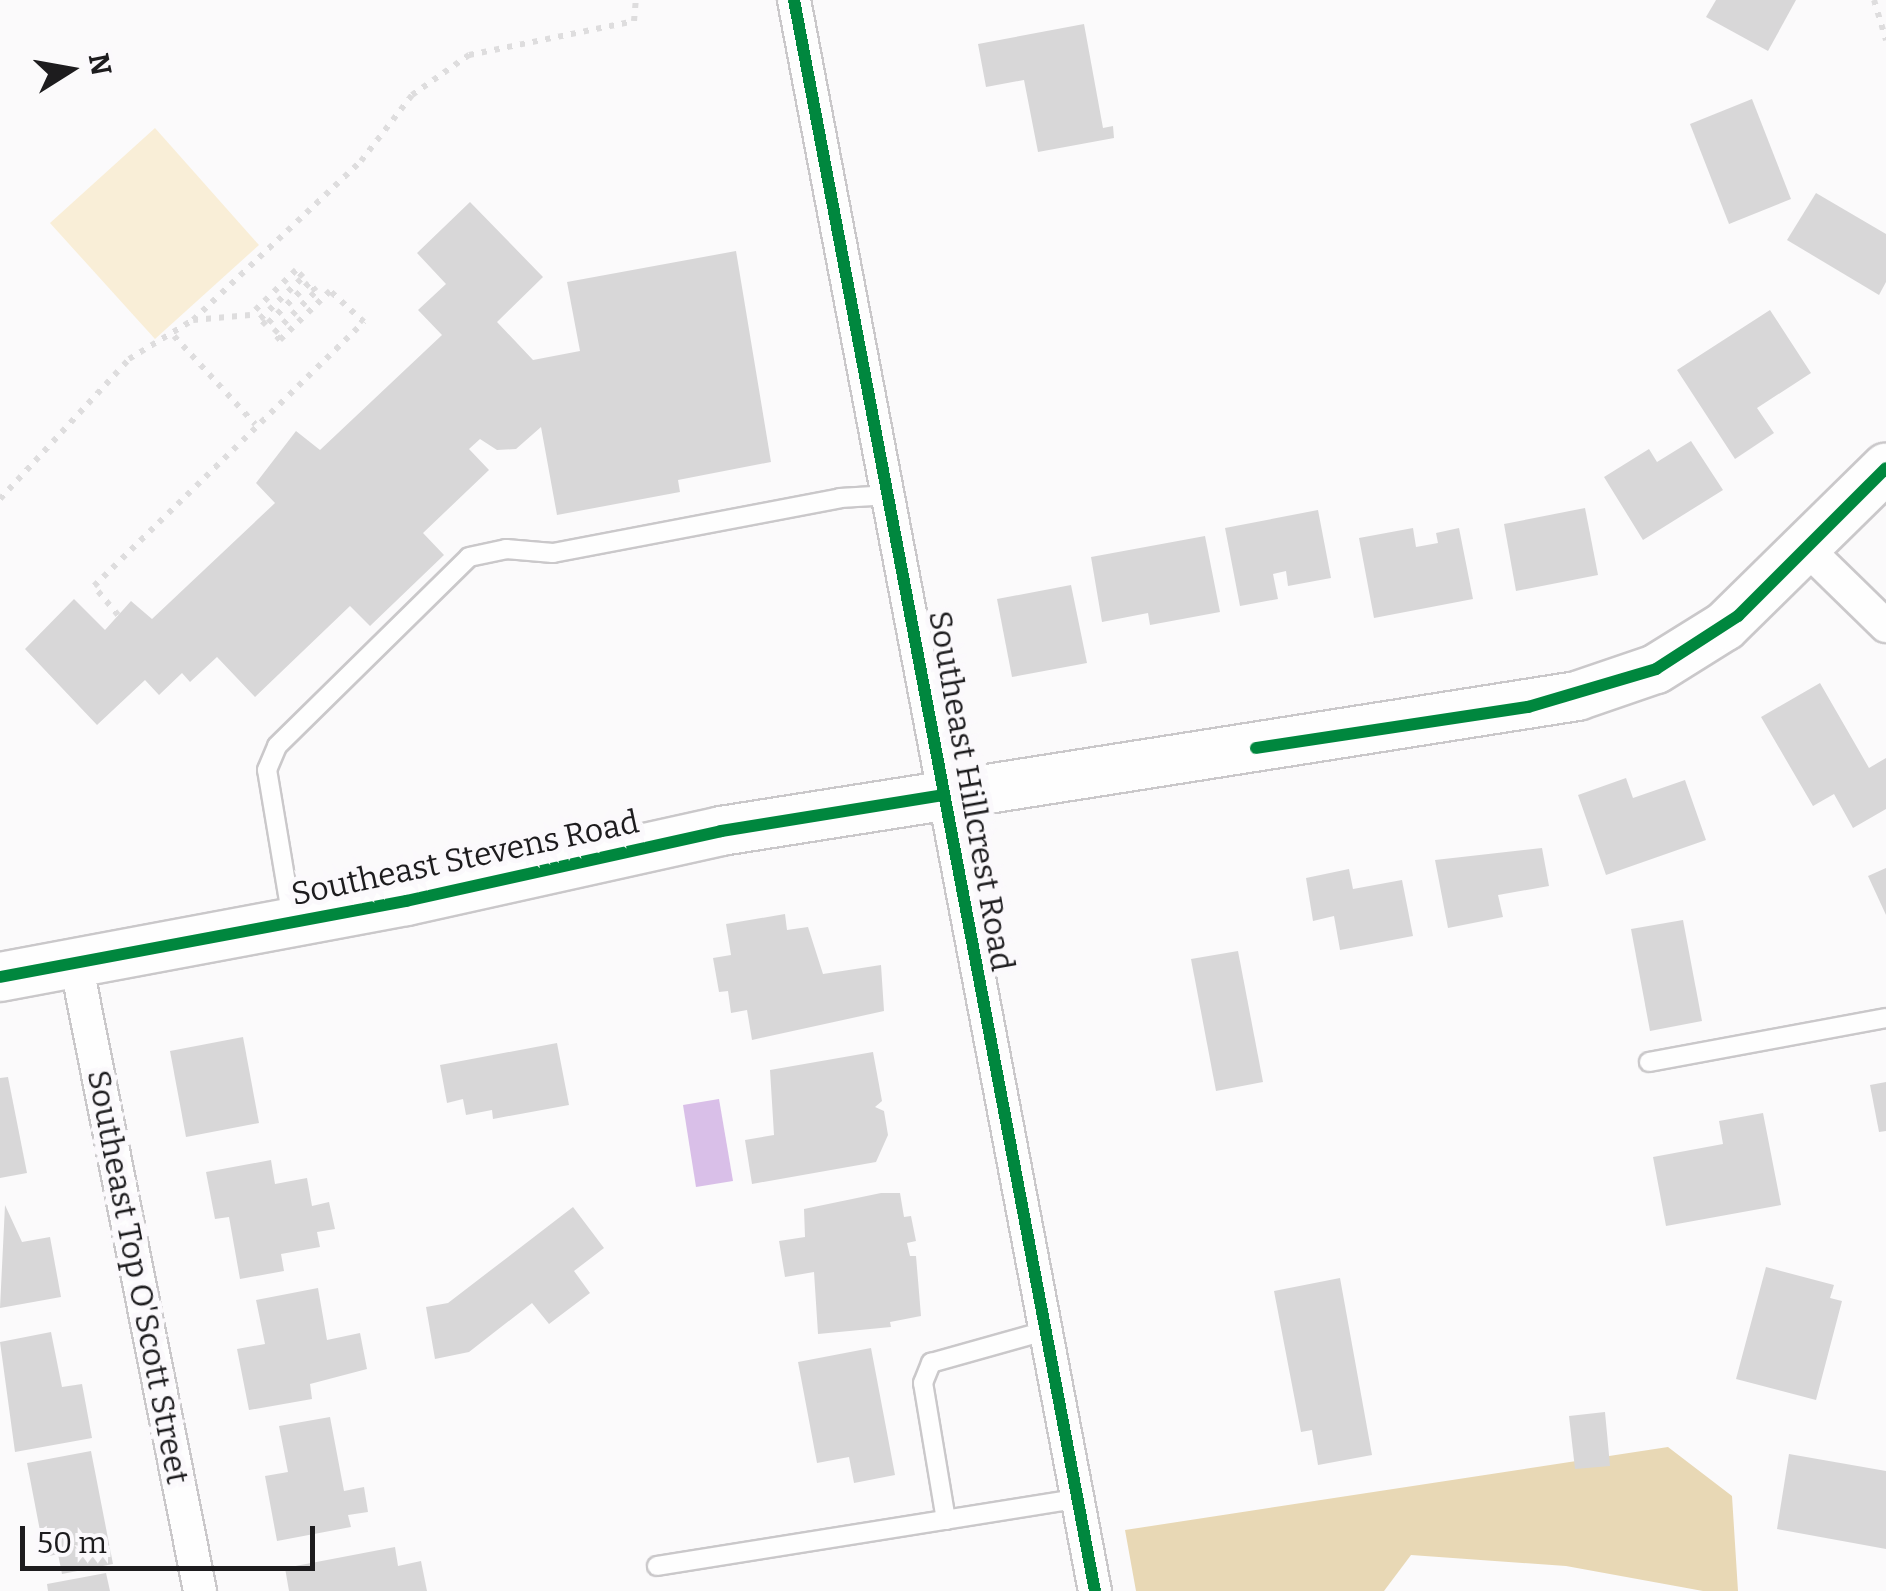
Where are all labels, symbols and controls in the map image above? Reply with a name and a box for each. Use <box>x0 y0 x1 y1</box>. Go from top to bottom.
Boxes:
north arrow <box>20 20 120 120</box>
text: N <box>82 50 118 78</box>
street label: Southeast Hillcrest Road <box>920 608 1022 974</box>
street label: Southeast Stevens Road <box>288 802 642 914</box>
street label: Southeast Top O'Scott Street <box>79 1067 197 1487</box>
scale bar <box>25 1506 320 1568</box>
text: 50 m <box>37 1525 107 1561</box>

